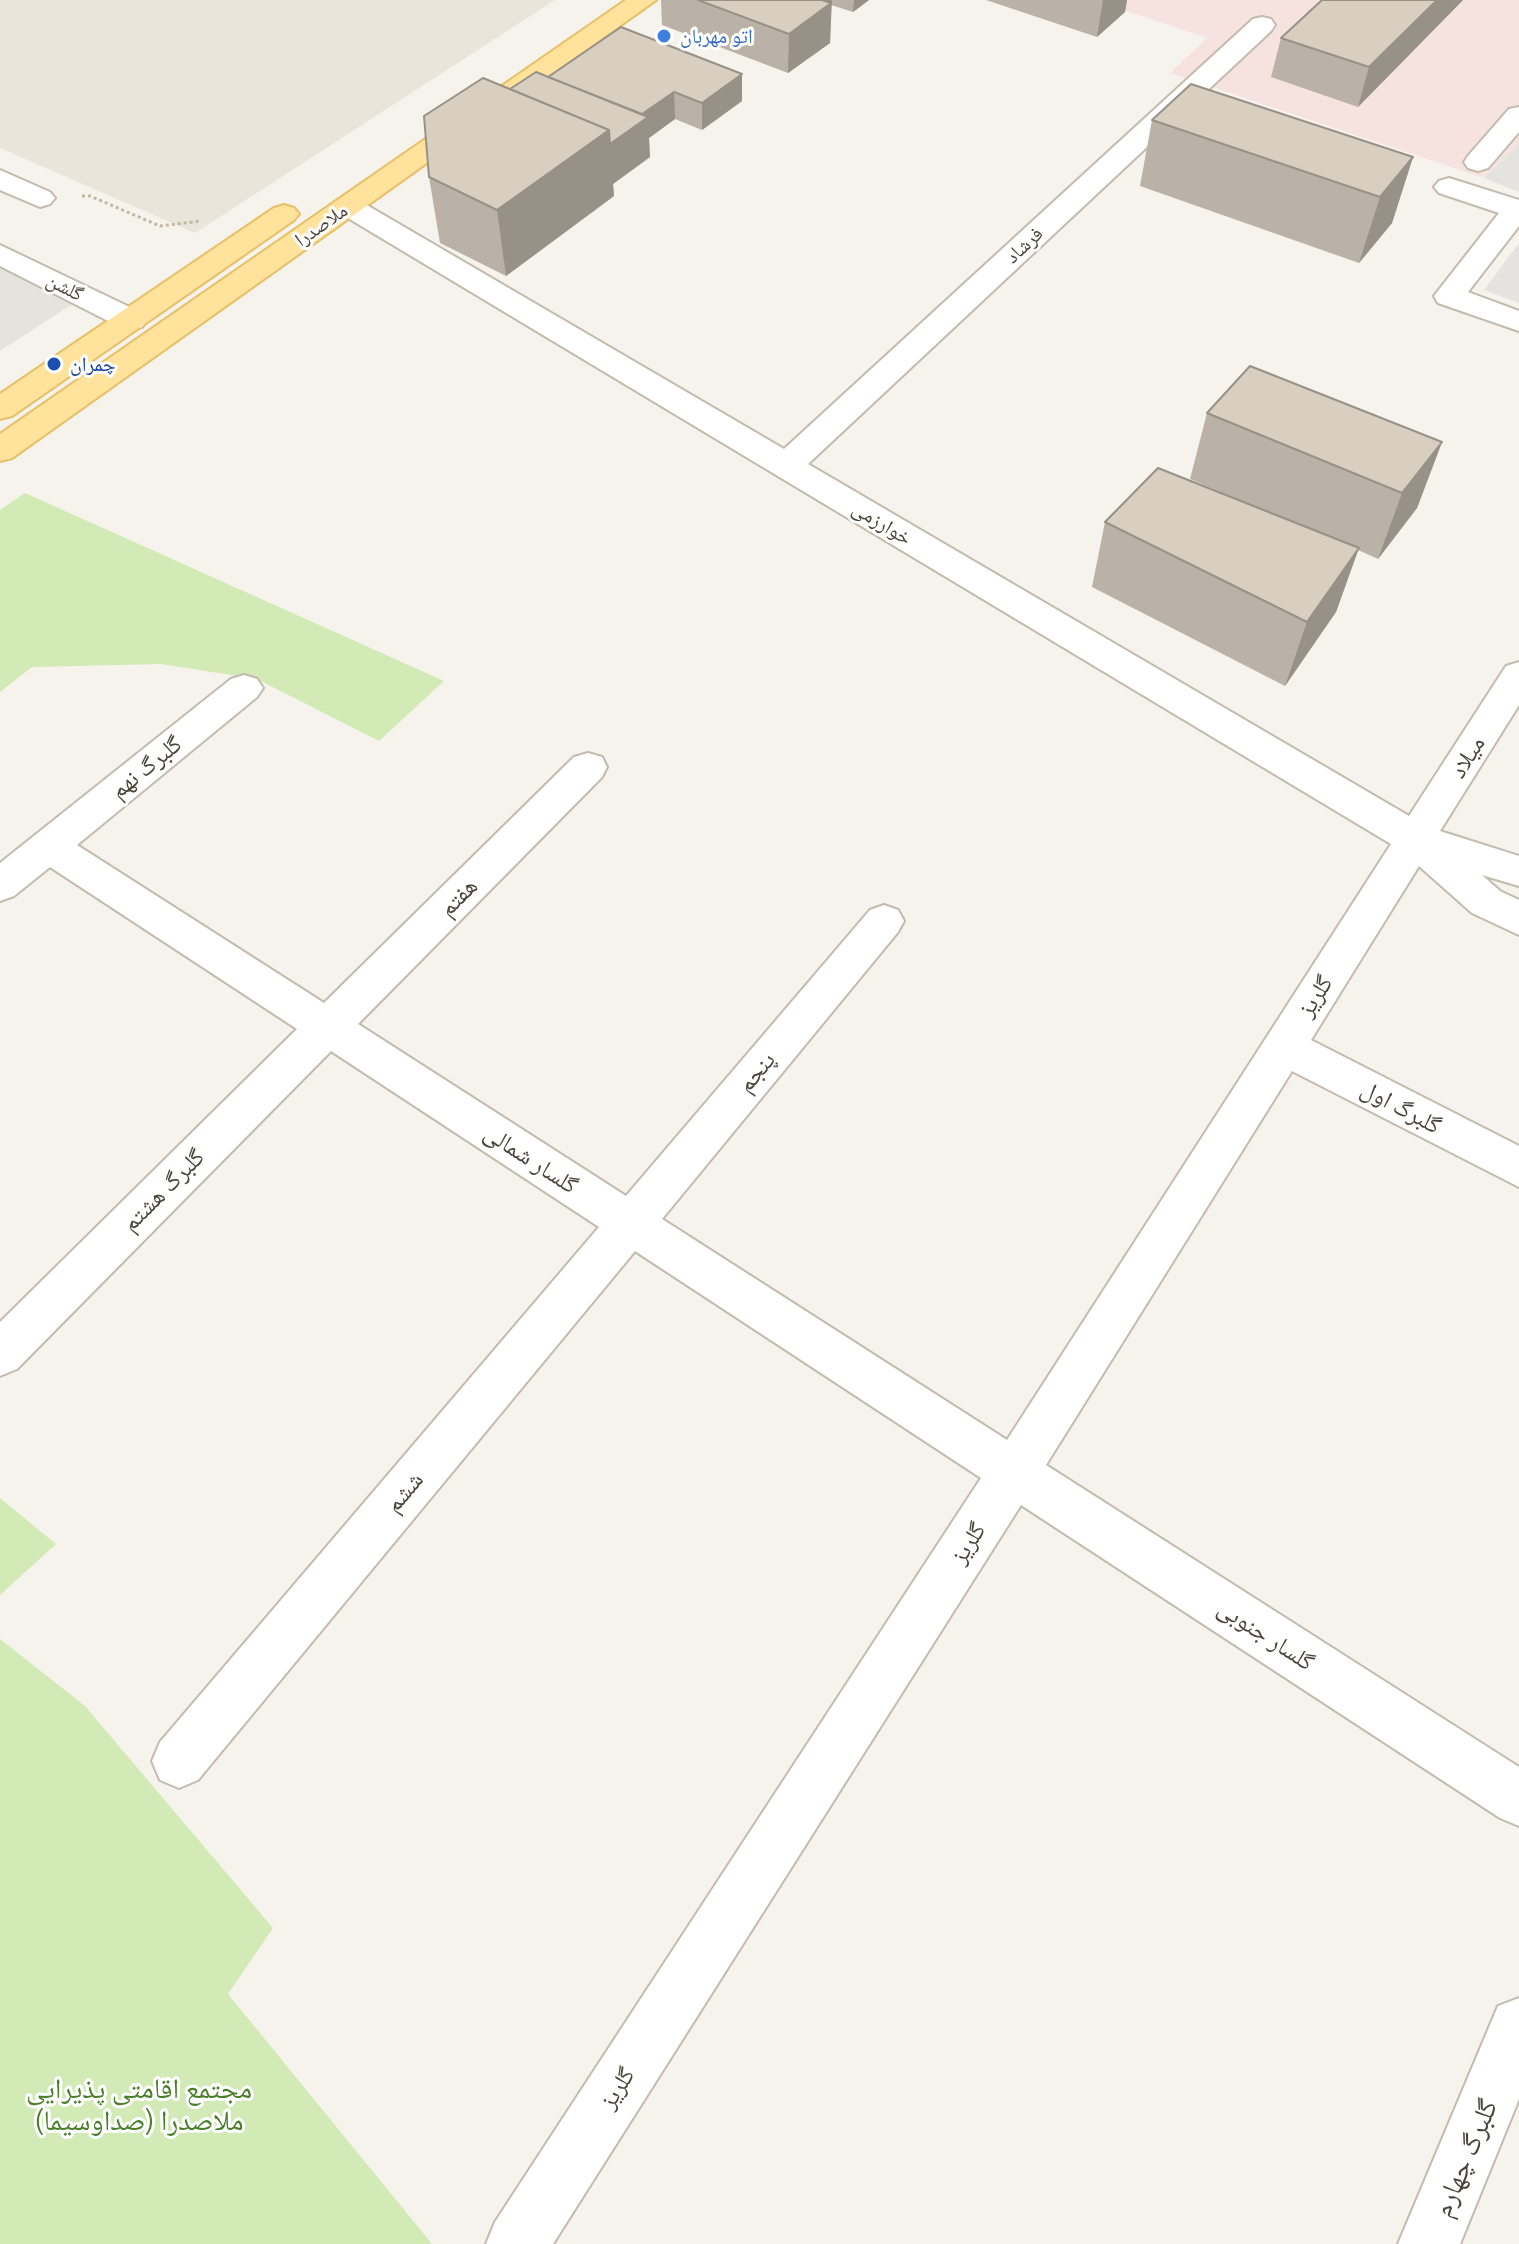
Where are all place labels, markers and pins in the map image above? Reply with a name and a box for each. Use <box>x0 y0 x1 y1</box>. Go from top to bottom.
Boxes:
place label: اتو مهربان <box>680 24 753 48</box>
marker: اتو مهربان <box>655 27 673 45</box>
place label: چمران <box>70 352 116 376</box>
marker: چمران <box>45 355 63 373</box>

